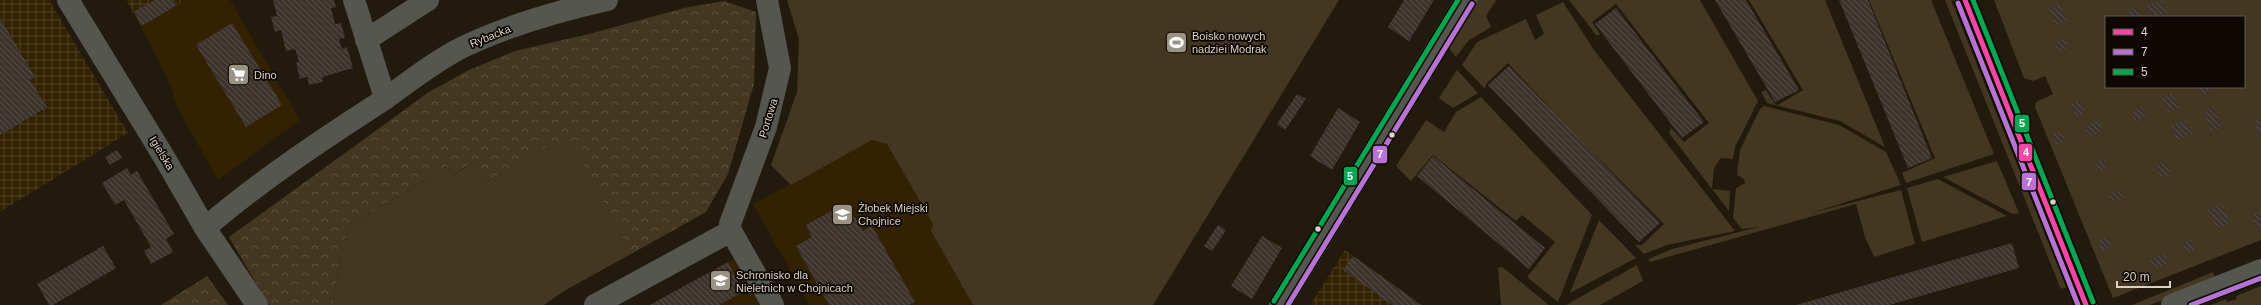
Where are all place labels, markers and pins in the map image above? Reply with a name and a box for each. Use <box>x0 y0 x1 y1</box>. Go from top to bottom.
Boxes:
sports icon: Boisko nowych nadziei Modrak <box>1163 29 1189 55</box>
place label: Boisko nowych nadziei Modrak <box>1192 30 1267 55</box>
supermarket icon: Dino <box>226 62 252 88</box>
place label: Dino <box>254 69 277 81</box>
unlabelled marker <box>1387 130 1397 140</box>
unlabelled marker <box>2048 197 2058 207</box>
school or university icon: Żłobek Miejski Chojnice <box>830 201 856 227</box>
place label: Żłobek Miejski Chojnice <box>858 202 928 227</box>
unlabelled marker <box>1313 224 1323 234</box>
school or university icon: Schronisko dla Nieletnich w Chojnicach <box>708 268 734 294</box>
place label: Schronisko dla Nieletnich w Chojnicach <box>736 269 853 294</box>

